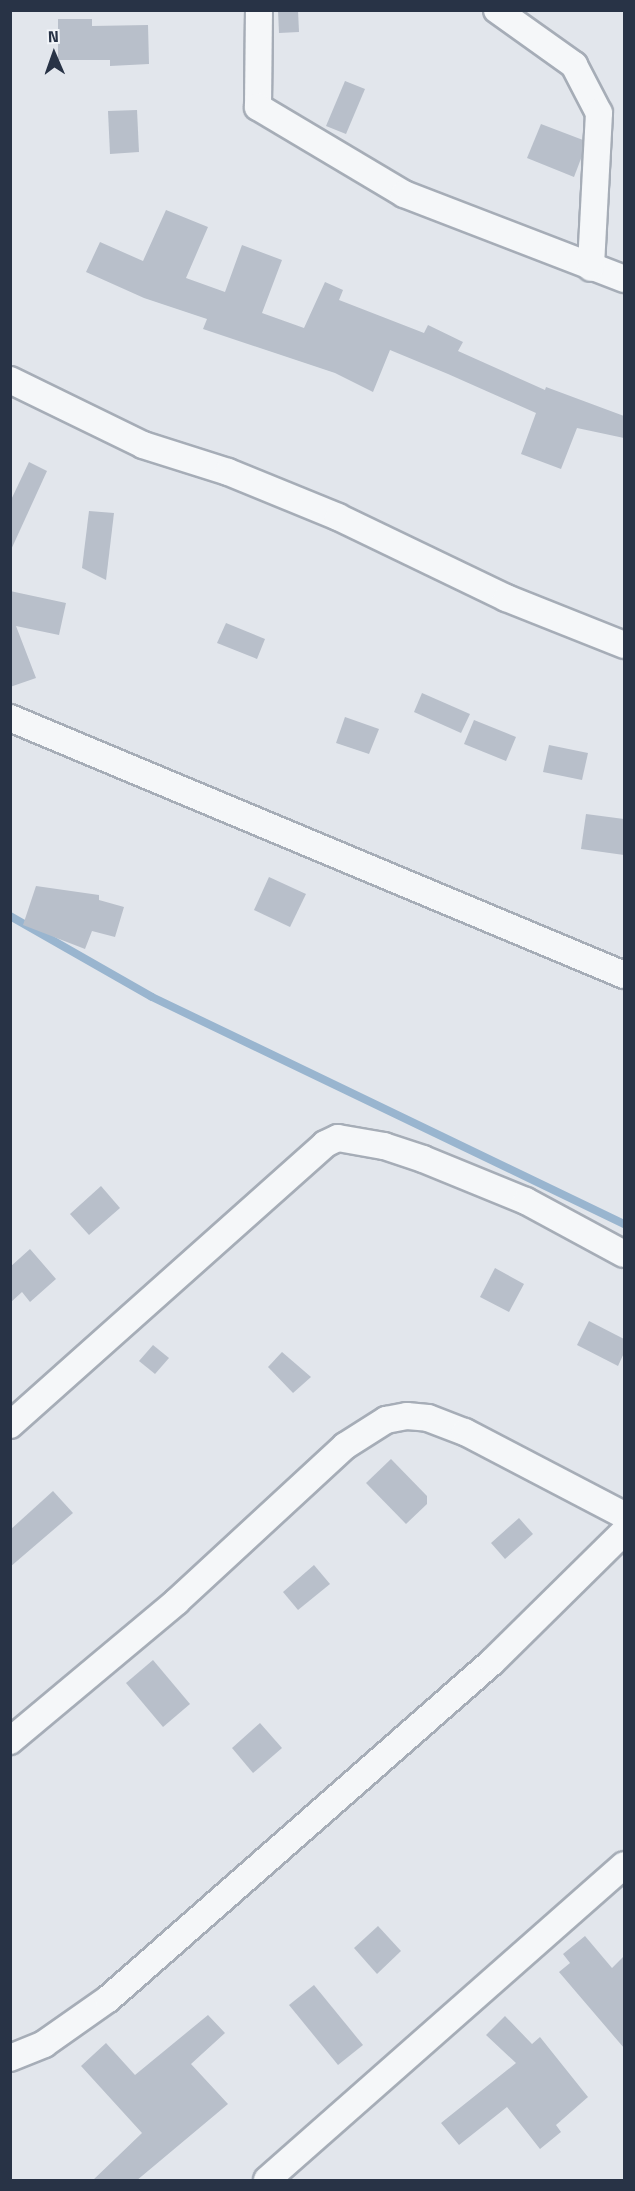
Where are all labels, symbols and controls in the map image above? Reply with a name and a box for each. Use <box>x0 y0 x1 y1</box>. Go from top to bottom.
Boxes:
north arrow <box>24 24 84 84</box>
text: N <box>47 24 59 48</box>

